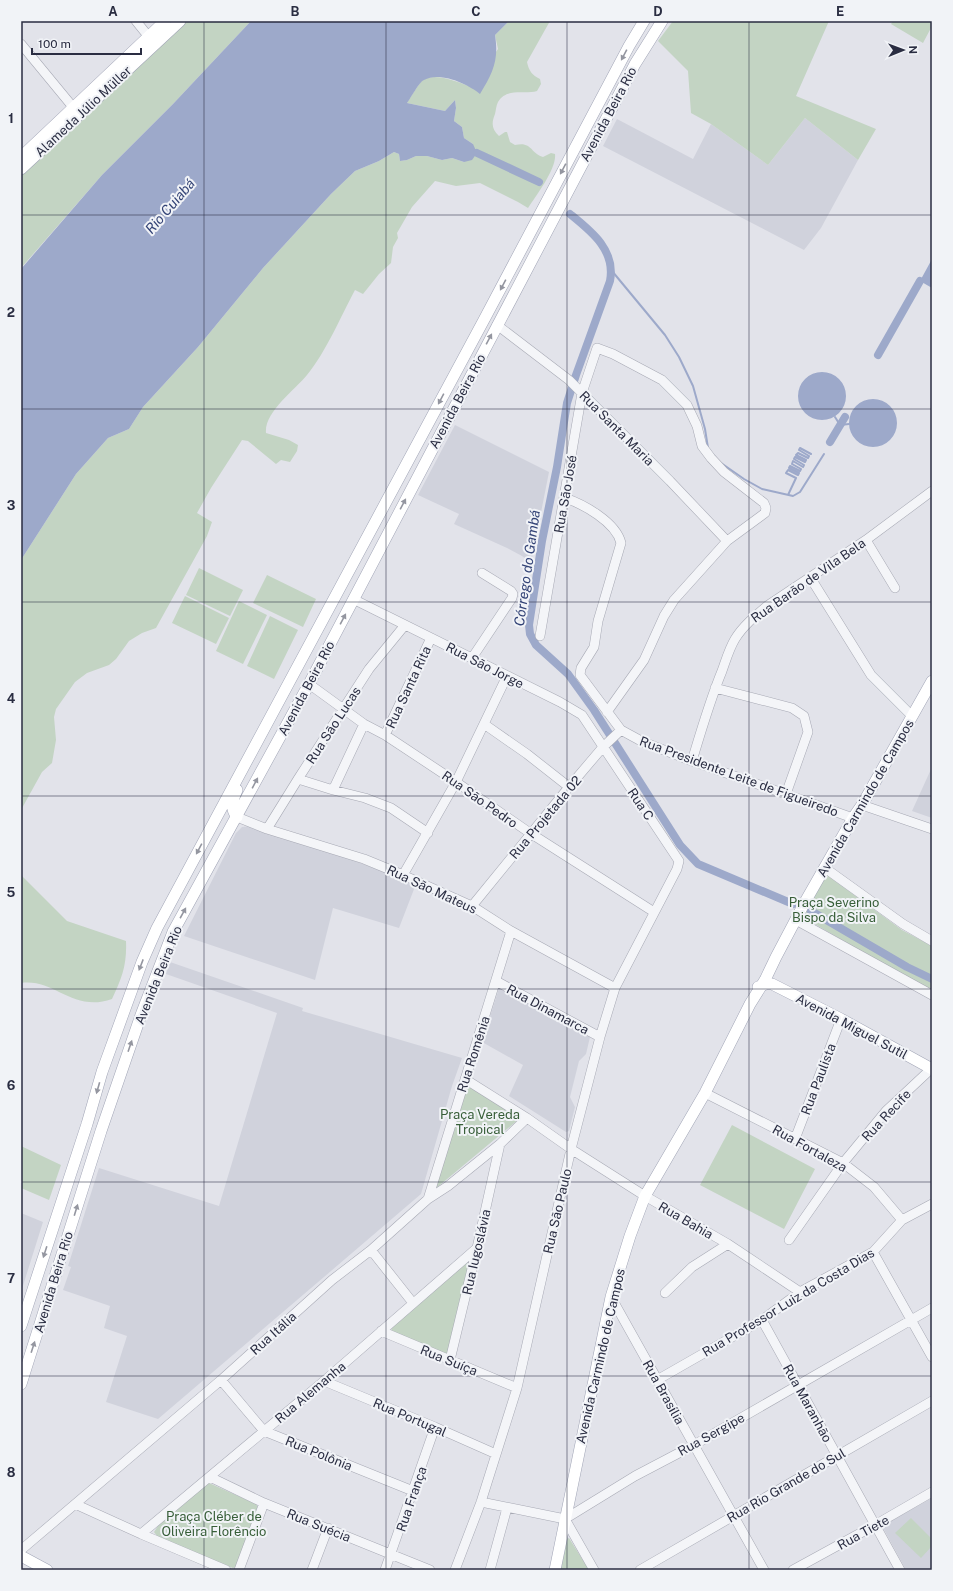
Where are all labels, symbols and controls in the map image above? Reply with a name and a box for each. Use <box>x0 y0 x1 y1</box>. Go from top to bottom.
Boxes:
text: A <box>108 4 118 19</box>
text: B <box>291 4 300 19</box>
text: C <box>471 4 481 19</box>
text: D <box>653 4 663 19</box>
text: E <box>836 4 844 19</box>
scale bar <box>32 30 141 56</box>
north arrow <box>883 30 923 70</box>
text: 100 m <box>38 37 71 51</box>
text: N <box>907 45 919 54</box>
one-way arrow <box>621 49 627 61</box>
street label: Alameda Júlio Müller <box>32 63 135 160</box>
street label: Avenida Beira Rio <box>577 64 640 164</box>
text: 1 <box>8 111 14 126</box>
one-way arrow <box>559 163 566 175</box>
water label: Rio Cuiabá <box>142 175 198 237</box>
one-way arrow <box>499 279 506 290</box>
text: 2 <box>7 305 15 320</box>
one-way arrow <box>486 333 493 345</box>
street label: Avenida Beira Rio <box>426 351 489 451</box>
street label: Rua Santa Maria <box>576 388 657 469</box>
one-way arrow <box>438 393 445 405</box>
street label: Rua São José <box>551 454 580 534</box>
text: 3 <box>7 498 16 513</box>
one-way arrow <box>400 498 406 510</box>
water label: Córrego do Gambá <box>511 509 543 627</box>
street label: Rua Barão de Vila Bela <box>748 535 868 626</box>
one-way arrow <box>339 613 346 625</box>
street label: Avenida Beira Rio <box>275 638 338 738</box>
street label: Rua São Jorge <box>443 639 526 692</box>
street label: Rua Santa Rita <box>383 644 434 731</box>
street label: Rua São Lucas <box>303 684 364 767</box>
text: 4 <box>7 691 16 706</box>
street label: Avenida Carmindo de Campos <box>814 717 917 880</box>
street label: Rua Presidente Leite de Figueiredo <box>637 733 840 819</box>
street label: Rua São Pedro <box>439 768 520 831</box>
street label: Rua Projetada 02 <box>506 773 585 862</box>
one-way arrow <box>252 777 258 789</box>
street label: Rua C <box>624 785 657 823</box>
one-way arrow <box>196 843 202 855</box>
street label: Rua São Mateus <box>384 862 479 917</box>
text: 5 <box>7 885 16 900</box>
park label: Praça Severino Bispo da Silva <box>789 895 879 925</box>
one-way arrow <box>180 907 187 919</box>
street label: Avenida Beira Rio <box>132 924 185 1027</box>
one-way arrow <box>137 960 143 972</box>
street label: Rua Dinamarca <box>504 981 592 1037</box>
street label: Avenida Miguel Sutil <box>793 991 910 1062</box>
street label: Rua Romênia <box>454 1014 493 1094</box>
one-way arrow <box>128 1040 134 1052</box>
street label: Rua Paulista <box>798 1041 839 1117</box>
text: 6 <box>7 1078 16 1093</box>
one-way arrow <box>94 1082 100 1094</box>
street label: Rua Recife <box>859 1086 914 1144</box>
park label: Praça Vereda Tropical <box>440 1107 520 1137</box>
street label: Rua Fortaleza <box>770 1122 850 1175</box>
street label: Rua São Paulo <box>540 1167 575 1255</box>
street label: Rua Bahia <box>656 1199 716 1242</box>
one-way arrow <box>73 1203 79 1215</box>
street label: Rua Iugoslávia <box>459 1208 494 1296</box>
street label: Avenida Beira Rio <box>31 1230 76 1335</box>
street label: Rua Professor Luiz da Costa Dias <box>700 1245 877 1360</box>
one-way arrow <box>42 1246 48 1258</box>
street label: Avenida Carmindo de Campos <box>573 1267 628 1445</box>
text: 7 <box>7 1271 15 1286</box>
street label: Rua Itália <box>247 1309 299 1358</box>
one-way arrow <box>30 1341 36 1353</box>
street label: Rua Suíça <box>418 1342 480 1379</box>
street label: Rua Brasília <box>640 1357 687 1427</box>
street label: Rua Alemanha <box>272 1359 349 1426</box>
street label: Rua Maranhão <box>780 1362 835 1445</box>
street label: Rua Portugal <box>371 1395 449 1440</box>
street label: Rua Sergipe <box>675 1410 747 1459</box>
street label: Rua Polônia <box>283 1433 355 1474</box>
street label: Rua Rio Grande do Sul <box>724 1445 848 1526</box>
text: 8 <box>7 1465 16 1480</box>
street label: Rua França <box>393 1465 430 1534</box>
street label: Rua Suécia <box>285 1506 353 1545</box>
park label: Praça Cléber de Oliveira Florêncio <box>162 1509 266 1539</box>
street label: Rua Tiete <box>835 1512 892 1553</box>

